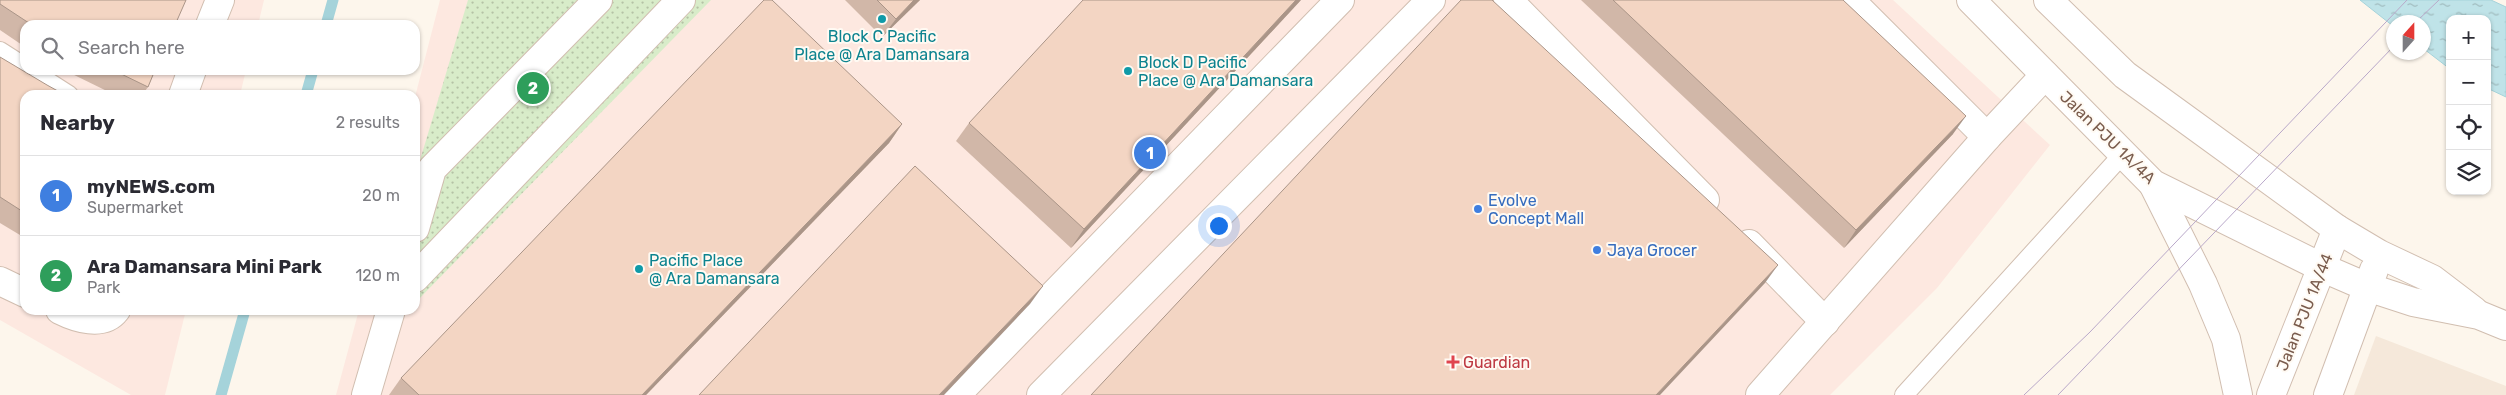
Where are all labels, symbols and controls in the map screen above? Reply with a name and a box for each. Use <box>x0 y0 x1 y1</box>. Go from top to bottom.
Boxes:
marker: Block C Pacific Place @ Ara Damansara <box>876 13 888 25</box>
north arrow <box>2386 15 2431 60</box>
map controls <box>2446 15 2491 195</box>
button: + <box>2446 15 2491 60</box>
search box <box>20 20 420 75</box>
place label: Block C Pacific Place @ Ara Damansara <box>794 27 970 64</box>
icon: search <box>38 34 66 62</box>
text: Search here <box>78 36 185 59</box>
place label: Block D Pacific Place @ Ara Damansara <box>1138 53 1313 90</box>
button: − <box>2446 60 2491 105</box>
marker: Block D Pacific Place @ Ara Damansara <box>1122 65 1134 77</box>
pin: 2 <box>517 69 549 107</box>
street label: Jalan PJU 1A/4A <box>2056 87 2160 188</box>
button: locate <box>2446 105 2491 150</box>
text: Nearby <box>40 110 115 135</box>
text: 2 results <box>336 113 400 132</box>
pin: 1 <box>1134 134 1166 172</box>
button: layers <box>2446 150 2491 195</box>
text: myNEWS.com <box>87 175 215 198</box>
text: 1 <box>52 186 60 205</box>
text: 20 m <box>362 186 400 205</box>
place label: Evolve Concept Mall <box>1488 191 1584 228</box>
text: Supermarket <box>87 198 183 217</box>
marker: Evolve Concept Mall <box>1472 203 1484 215</box>
your location <box>1206 213 1232 239</box>
place label: Jaya Grocer <box>1607 241 1697 260</box>
marker: Jaya Grocer <box>1591 244 1603 256</box>
place label: Pacific Place @ Ara Damansara <box>649 251 780 288</box>
street label: Jalan PJU 1A/44 <box>2272 251 2337 374</box>
text: Ara Damansara Mini Park <box>87 255 322 278</box>
marker: Pacific Place @ Ara Damansara <box>633 263 645 275</box>
text: 2 <box>51 266 61 285</box>
text: 120 m <box>355 266 400 285</box>
text: Park <box>87 278 120 297</box>
place label: Guardian <box>1463 353 1530 372</box>
marker: Guardian <box>1447 356 1459 368</box>

